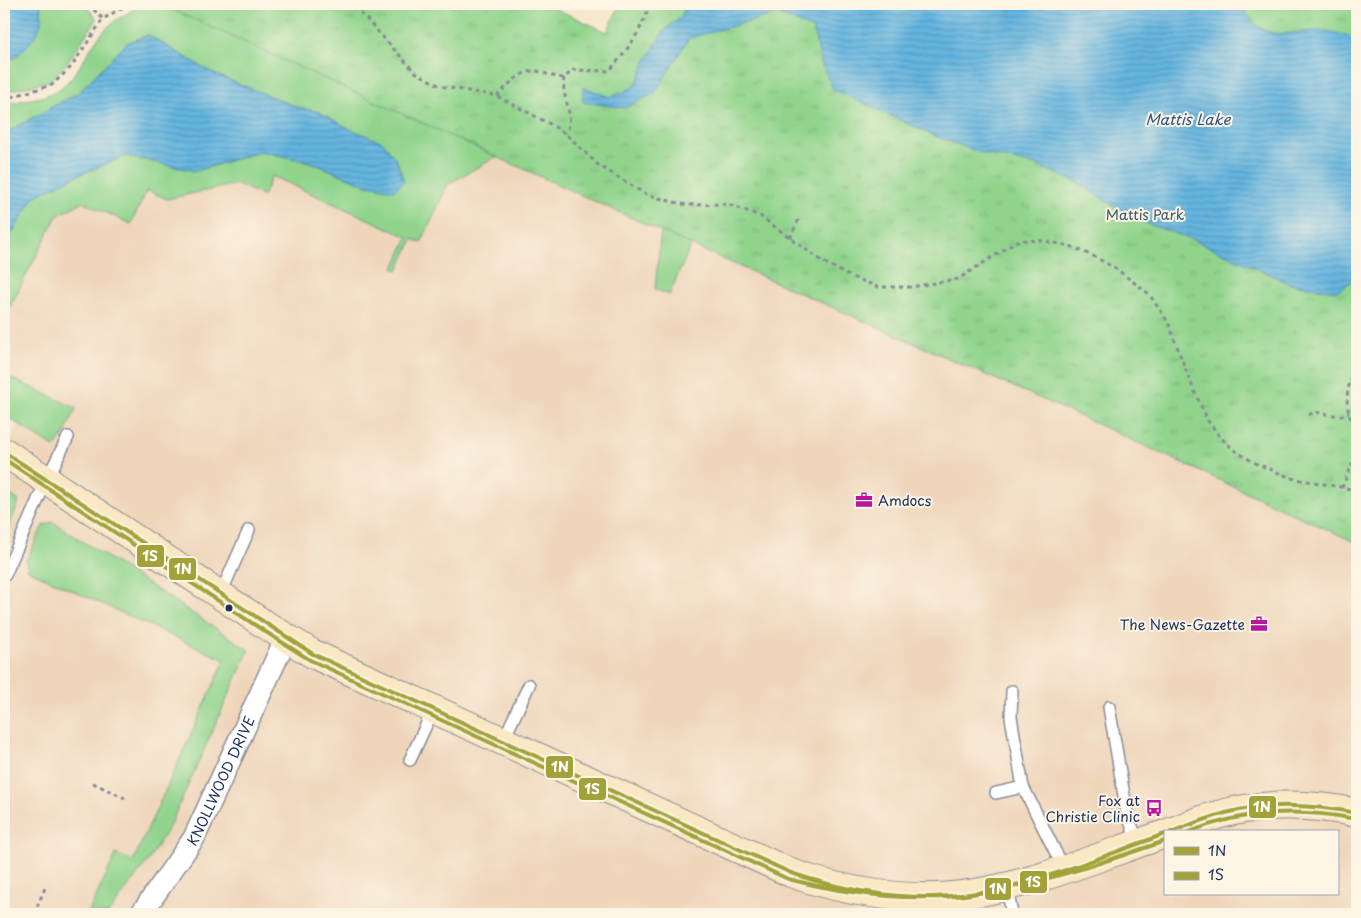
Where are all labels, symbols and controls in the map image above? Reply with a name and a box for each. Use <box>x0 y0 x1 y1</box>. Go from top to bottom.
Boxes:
water label: Mattis Lake <box>1145 107 1232 130</box>
park label: Mattis Park <box>1106 204 1185 225</box>
office icon: Amdocs <box>854 490 874 510</box>
place label: Amdocs <box>878 490 932 511</box>
line badge: 1S <box>136 544 165 568</box>
text: 1S <box>142 545 158 566</box>
line badge: 1N <box>168 557 197 581</box>
text: 1N <box>174 558 192 579</box>
unlabelled marker <box>224 603 234 613</box>
place label: The News-Gazette <box>1120 614 1245 635</box>
office icon: The News-Gazette <box>1249 614 1269 634</box>
street label: KNOLLWOOD DRIVE <box>182 712 259 849</box>
line badge: 1N <box>545 755 574 779</box>
text: 1N <box>551 756 569 777</box>
line badge: 1S <box>578 777 607 801</box>
text: 1S <box>584 778 600 799</box>
place label: Fox at Christie Clinic <box>1045 790 1140 827</box>
line badge: 1N <box>1248 795 1277 819</box>
text: 1N <box>1253 796 1271 817</box>
bus stop icon: Fox at Christie Clinic <box>1144 798 1164 818</box>
legend <box>1164 830 1338 896</box>
text: 1N <box>1208 838 1226 861</box>
text: 1S <box>1208 862 1224 885</box>
line badge: 1S <box>1019 870 1048 894</box>
text: 1S <box>1025 871 1041 892</box>
line badge: 1N <box>984 877 1012 901</box>
text: 1N <box>989 878 1007 899</box>

